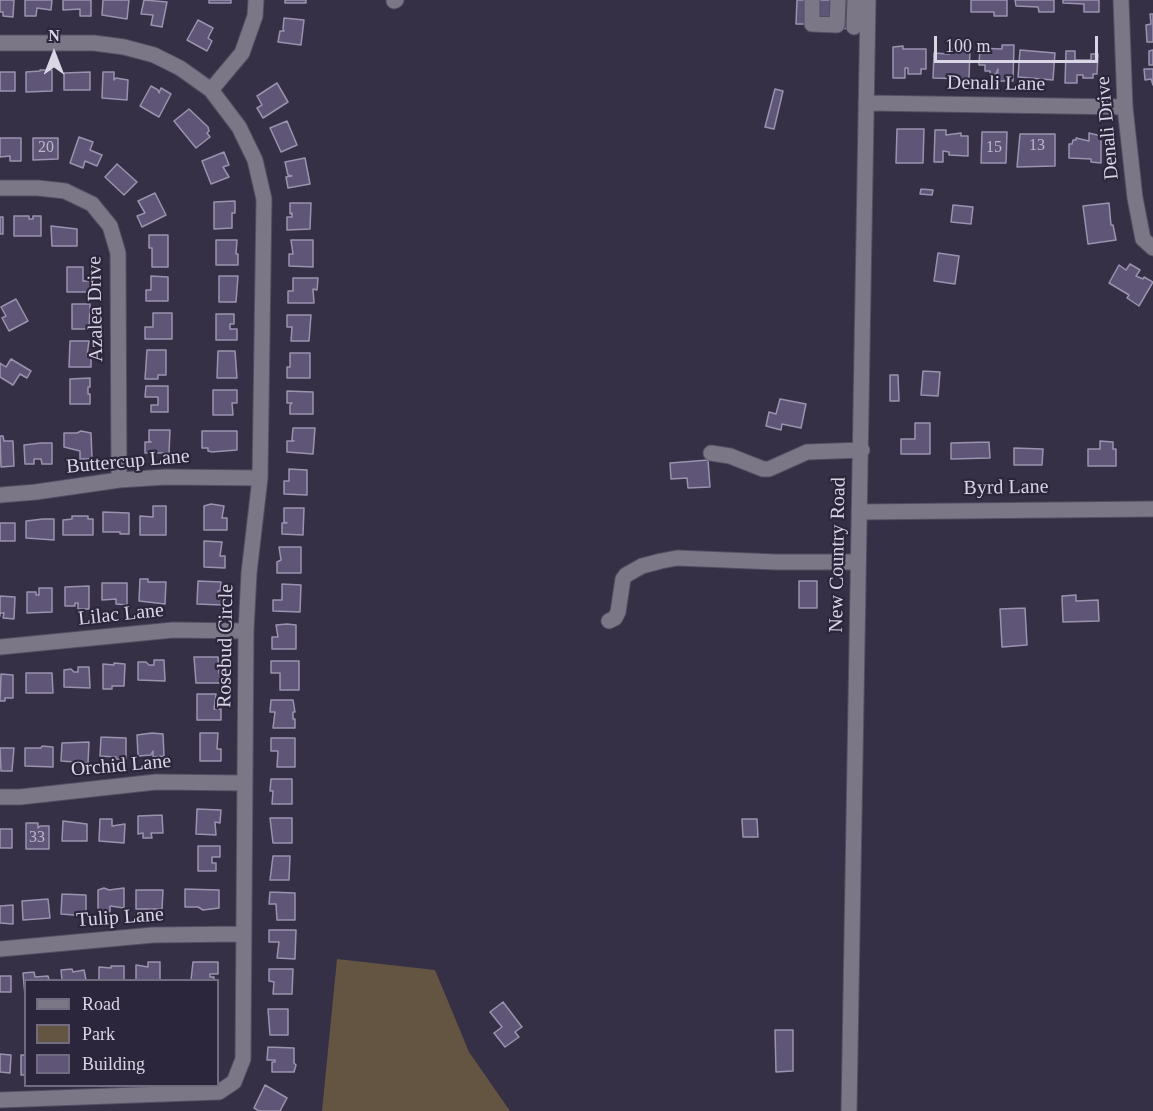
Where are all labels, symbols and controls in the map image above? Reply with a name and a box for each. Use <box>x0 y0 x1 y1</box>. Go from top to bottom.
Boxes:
north arrow <box>24 24 84 84</box>
scale bar <box>937 24 1100 62</box>
text: N <box>48 27 60 44</box>
text: 100 m <box>945 36 991 56</box>
street label: Denali Lane <box>947 71 1045 97</box>
street label: Denali Drive <box>1092 75 1124 181</box>
house number: 13 <box>1029 136 1045 156</box>
house number: 20 <box>38 138 54 158</box>
house number: 15 <box>986 138 1002 158</box>
street label: Azalea Drive <box>83 256 109 362</box>
street label: Buttercup Lane <box>65 445 191 479</box>
street label: Byrd Lane <box>963 475 1049 501</box>
street label: New Country Road <box>825 477 851 633</box>
street label: Rosebud Circle <box>213 584 239 708</box>
street label: Lilac Lane <box>77 599 165 631</box>
street label: Orchid Lane <box>70 750 172 782</box>
house number: 33 <box>29 828 45 848</box>
street label: Tulip Lane <box>75 903 165 933</box>
legend <box>24 979 219 1087</box>
text: Road <box>82 994 120 1014</box>
text: Park <box>82 1024 115 1044</box>
text: Building <box>82 1054 145 1074</box>

